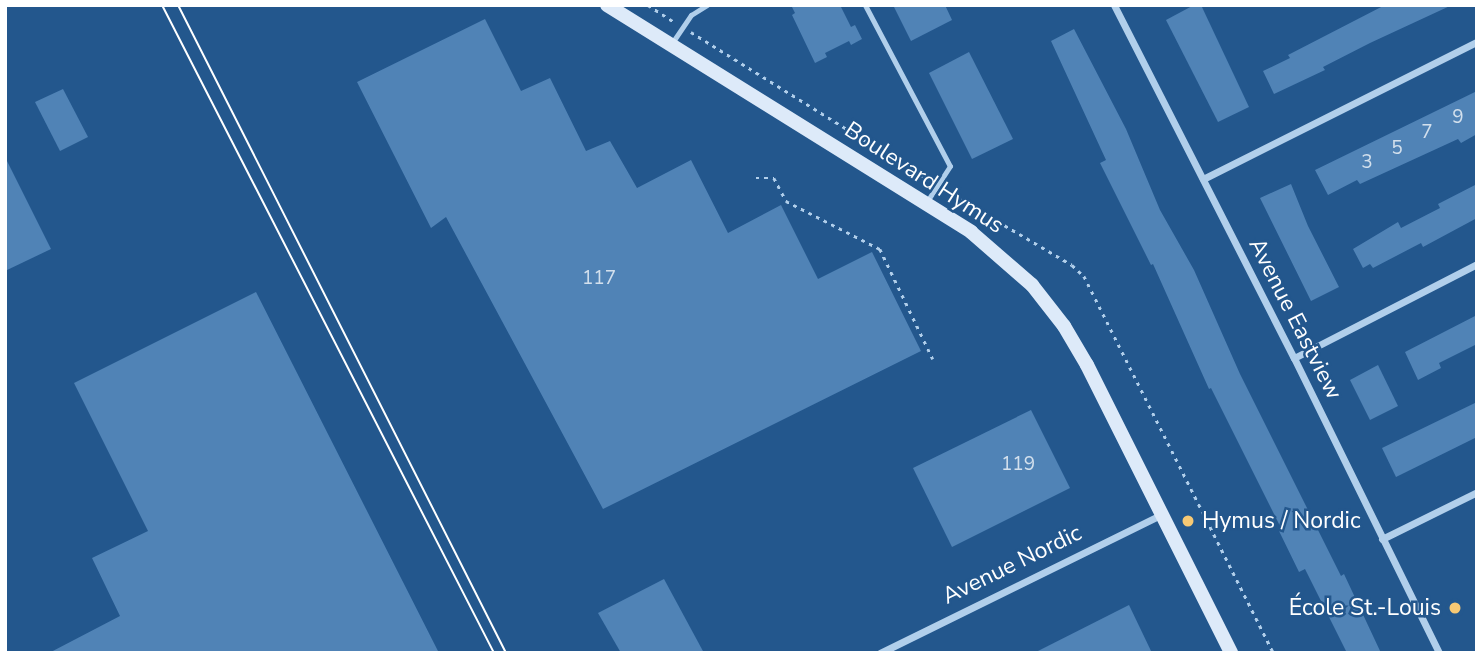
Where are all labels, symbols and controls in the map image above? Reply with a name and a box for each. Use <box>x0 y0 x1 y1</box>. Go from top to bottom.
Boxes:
house number: 9 <box>1452 107 1464 129</box>
street label: Boulevard Hymus <box>839 116 1009 240</box>
house number: 7 <box>1421 122 1433 144</box>
house number: 5 <box>1391 138 1403 160</box>
house number: 3 <box>1361 152 1373 174</box>
street label: Avenue Eastview <box>1242 234 1348 404</box>
house number: 117 <box>582 268 616 290</box>
house number: 119 <box>1001 454 1035 476</box>
place label: Hymus / Nordic <box>1202 507 1361 535</box>
marker: Hymus / Nordic <box>1180 513 1196 529</box>
street label: Avenue Nordic <box>938 519 1086 611</box>
place label: École St.-Louis <box>1289 594 1441 622</box>
marker: École St.-Louis <box>1447 600 1463 616</box>

